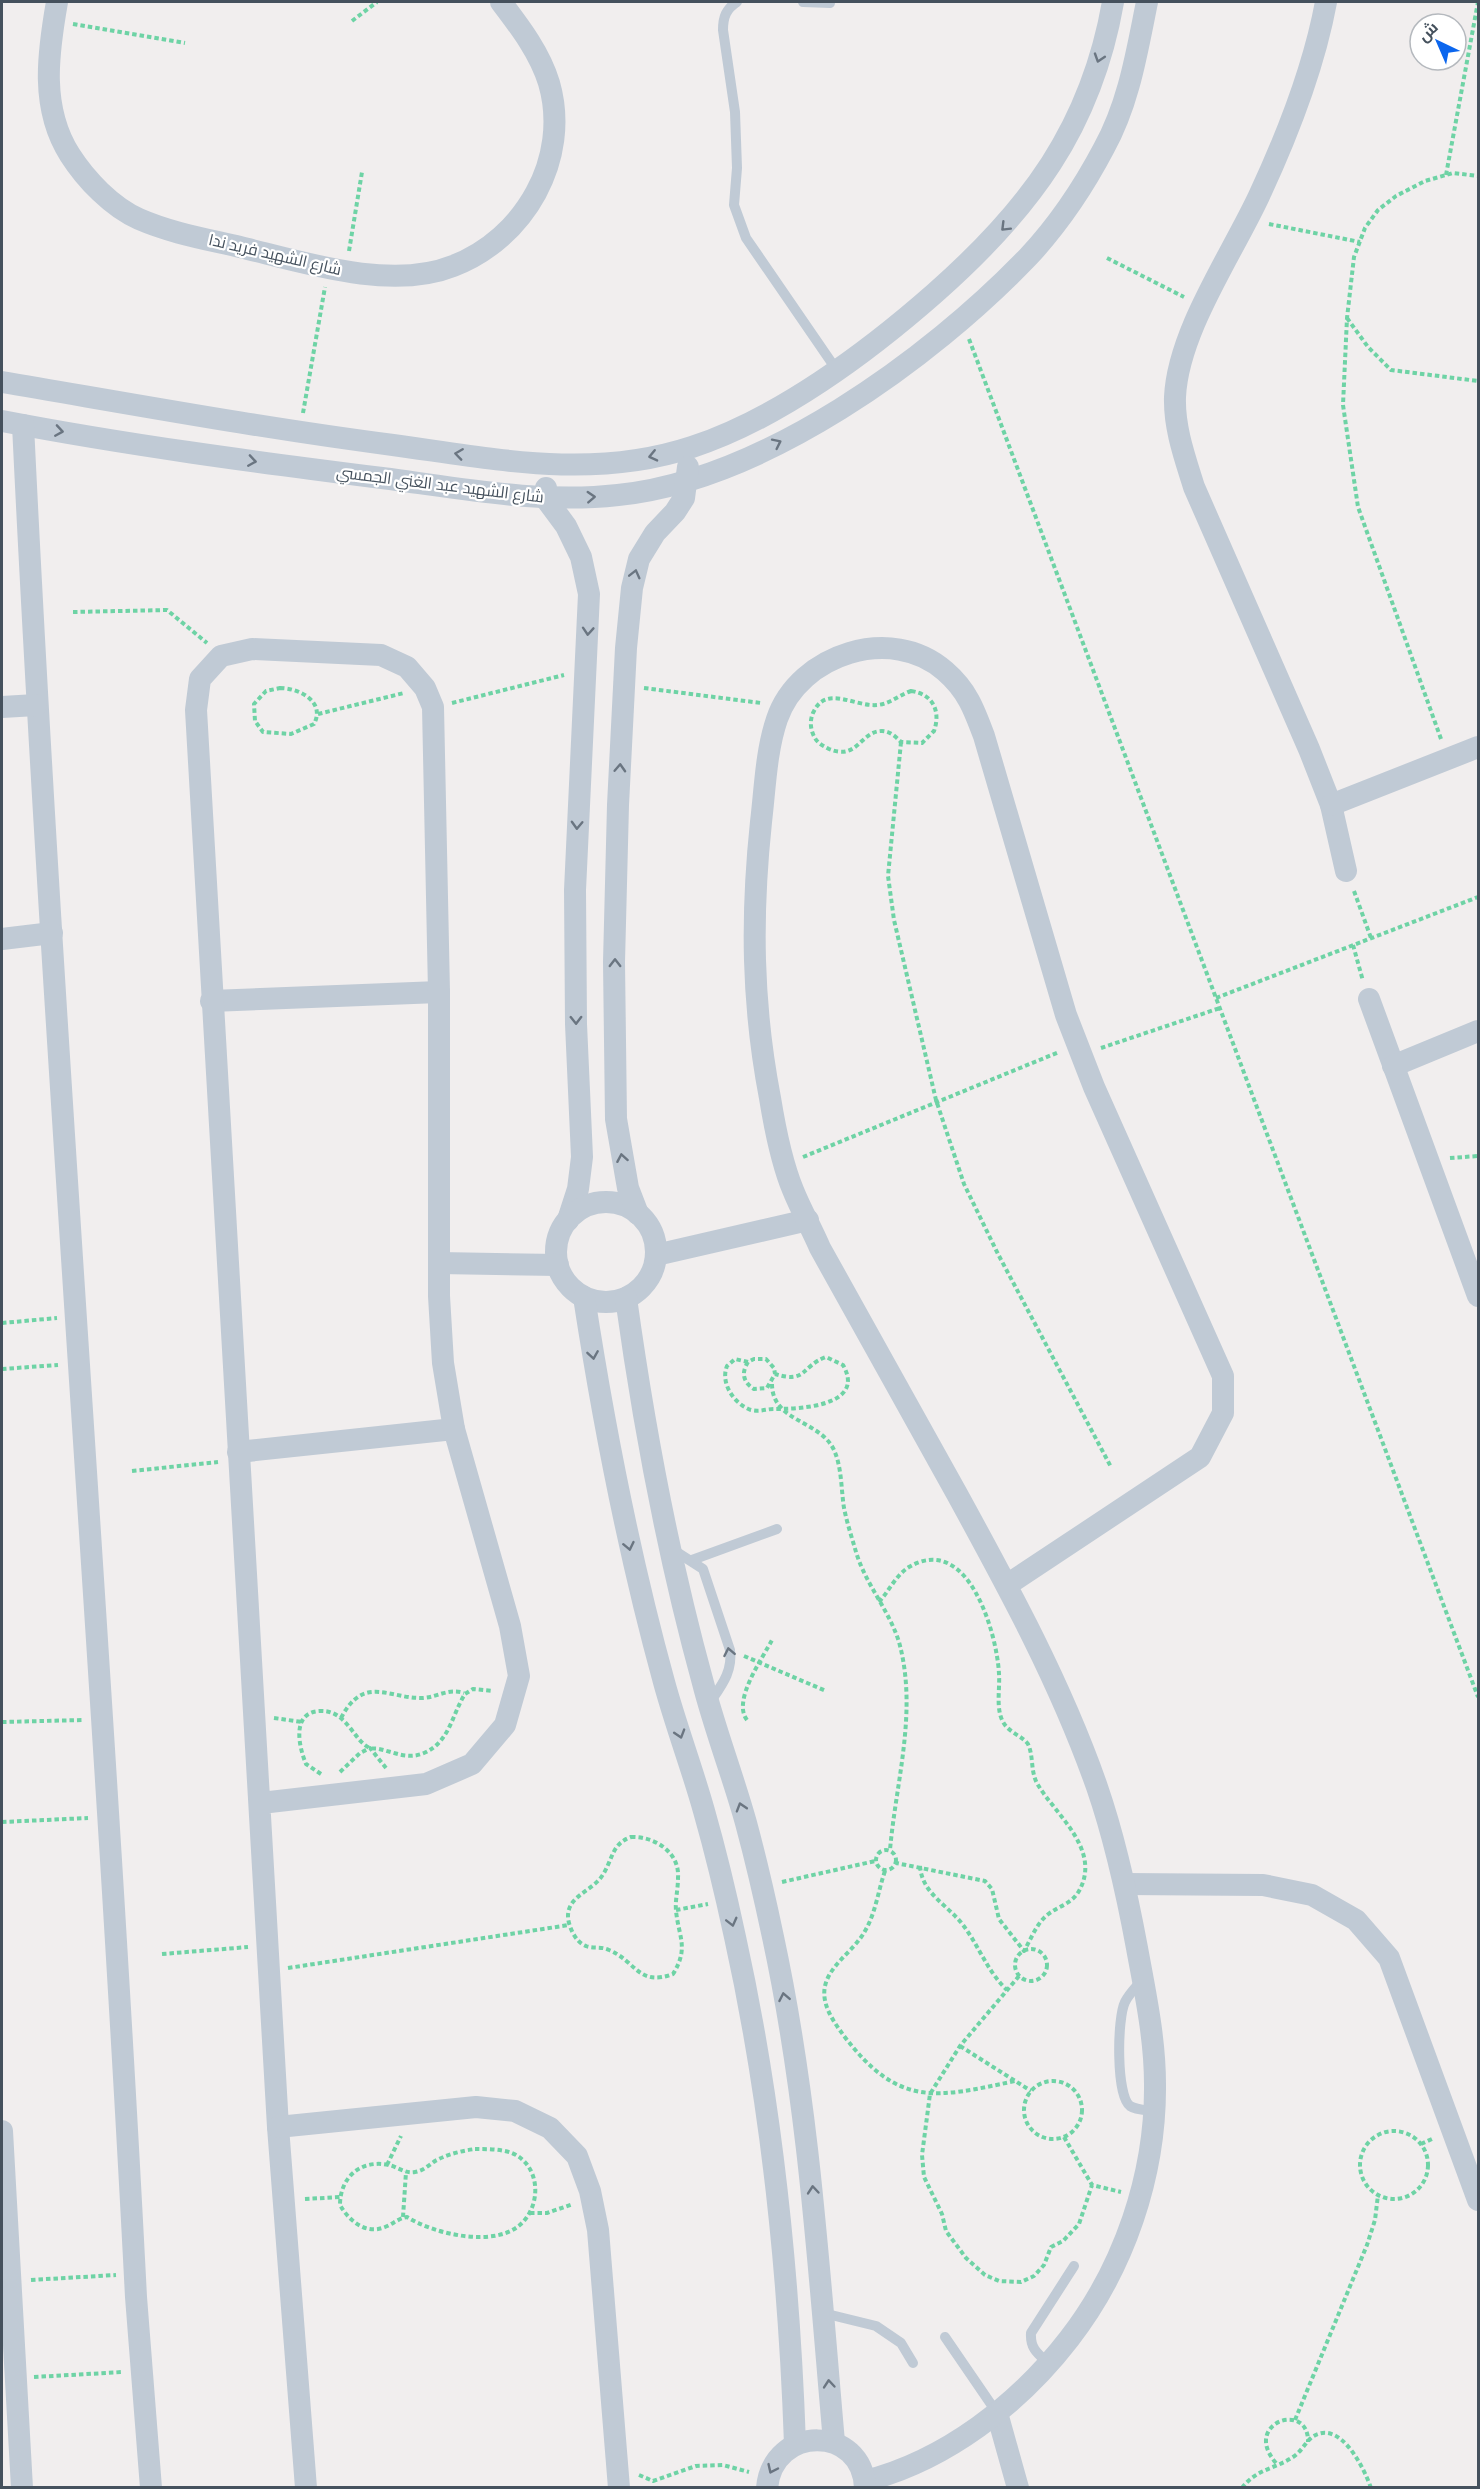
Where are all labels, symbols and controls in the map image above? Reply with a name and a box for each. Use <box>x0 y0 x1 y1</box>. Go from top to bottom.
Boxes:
north arrow <box>1408 12 1468 72</box>
text: ش <box>1414 18 1443 46</box>
one-way arrow <box>1094 52 1107 63</box>
one-way arrow <box>1001 219 1012 230</box>
street label: شارع الشهيد فريد ندا <box>206 230 343 281</box>
one-way arrow <box>54 424 64 437</box>
one-way arrow <box>771 438 782 450</box>
one-way arrow <box>455 449 464 461</box>
one-way arrow <box>648 449 658 462</box>
one-way arrow <box>247 454 257 466</box>
street label: شارع الشهيد عبد الغني الجمسي <box>335 462 545 511</box>
one-way arrow <box>587 490 596 503</box>
one-way arrow <box>628 569 641 579</box>
one-way arrow <box>582 626 595 635</box>
one-way arrow <box>613 764 626 773</box>
one-way arrow <box>571 821 583 830</box>
one-way arrow <box>609 959 621 968</box>
one-way arrow <box>570 1016 582 1025</box>
one-way arrow <box>616 1153 628 1163</box>
one-way arrow <box>586 1350 598 1359</box>
one-way arrow <box>622 1541 635 1551</box>
one-way arrow <box>723 1647 736 1657</box>
one-way arrow <box>673 1728 685 1739</box>
one-way arrow <box>736 1802 748 1813</box>
one-way arrow <box>724 1917 737 1927</box>
one-way arrow <box>778 1992 791 2002</box>
one-way arrow <box>806 2185 819 2194</box>
one-way arrow <box>823 2380 836 2389</box>
one-way arrow <box>768 2463 780 2474</box>

